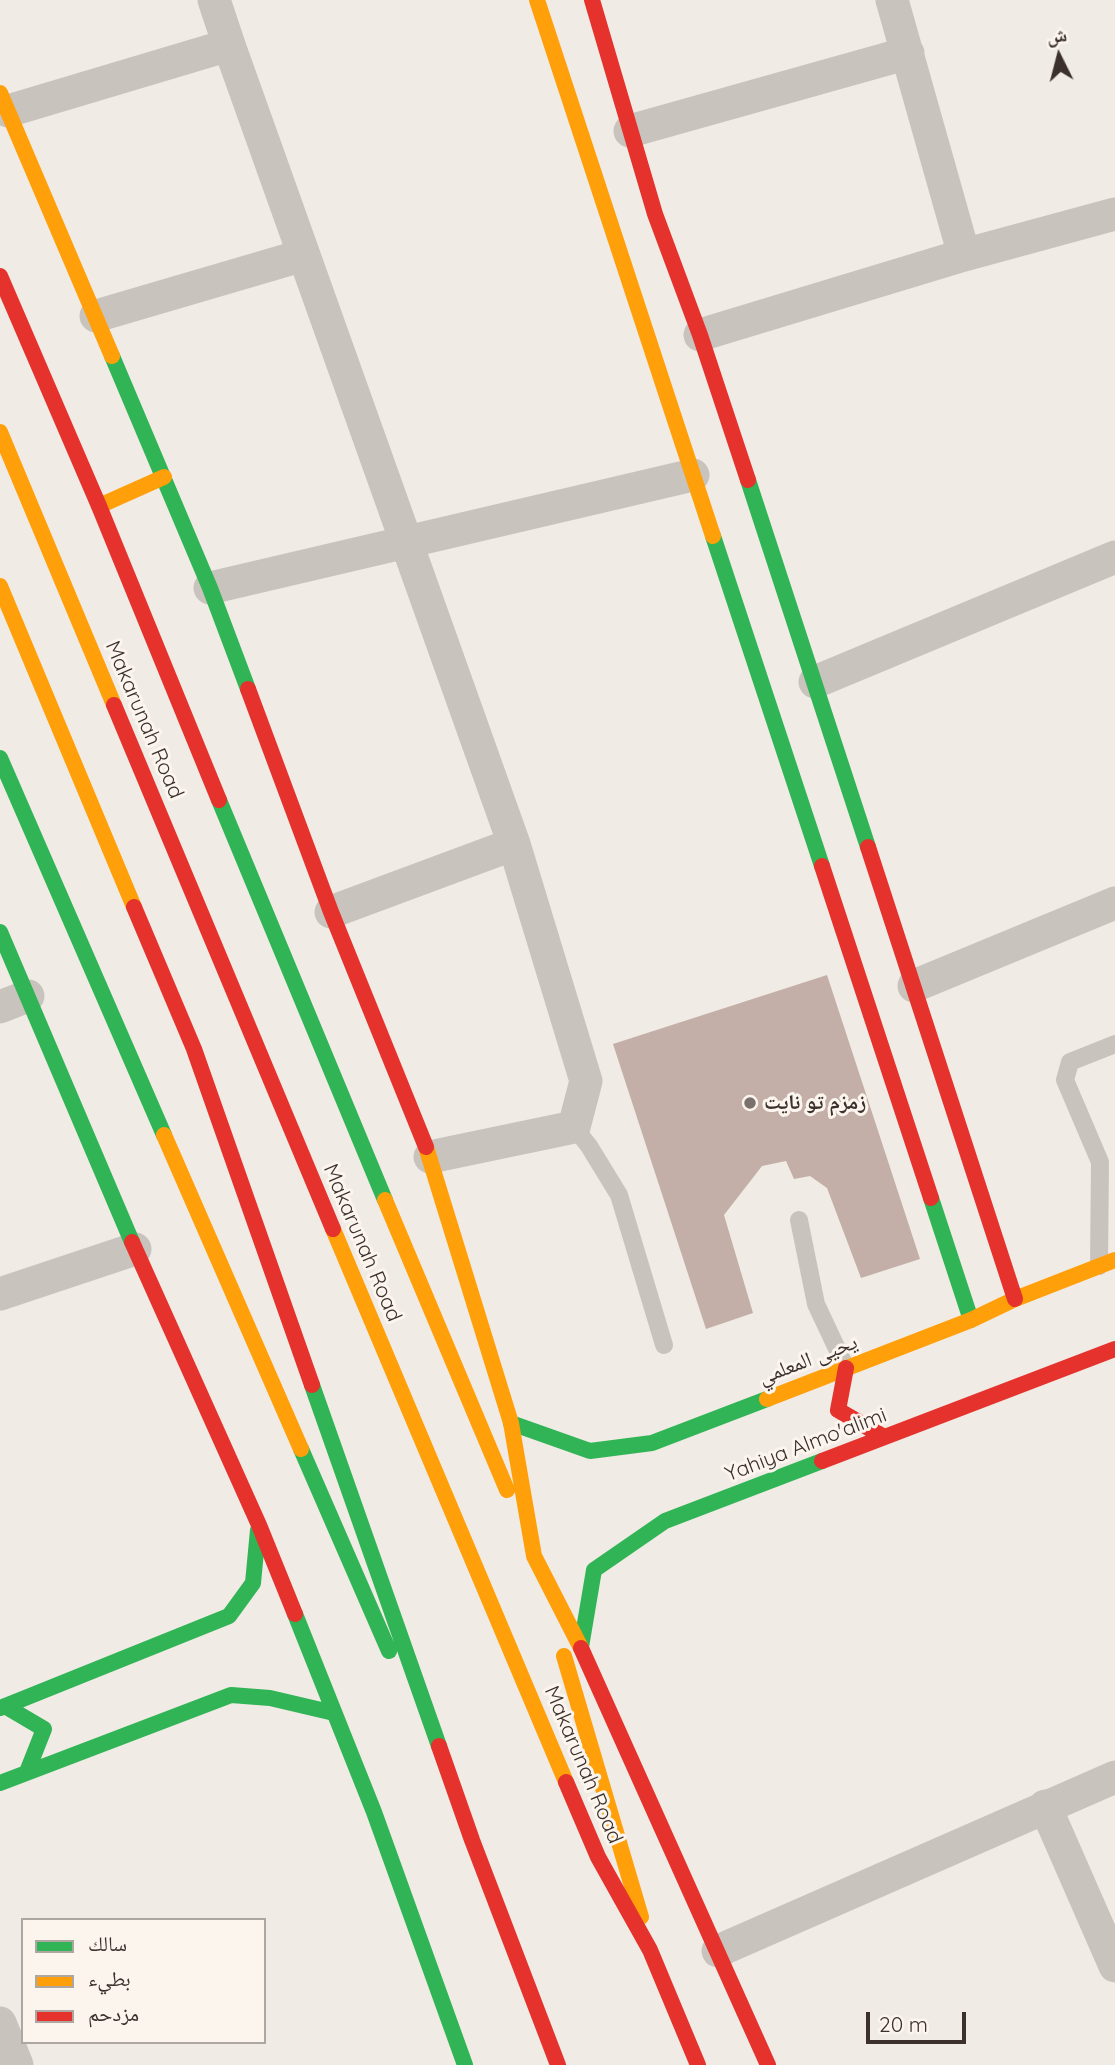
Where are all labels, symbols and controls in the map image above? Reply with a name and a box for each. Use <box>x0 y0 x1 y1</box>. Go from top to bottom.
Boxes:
north arrow <box>1024 21 1094 91</box>
text: ش <box>1046 22 1068 48</box>
street label: Makarunah Road <box>99 637 189 803</box>
place label: زمزم تو نايت <box>764 1090 866 1116</box>
marker: زمزم تو نايت <box>742 1095 758 1111</box>
street label: Makarunah Road <box>317 1160 407 1326</box>
street label: يحيى المعلمي <box>755 1330 861 1390</box>
street label: Yahiya Almo'alimi <box>722 1403 890 1487</box>
street label: Makarunah Road <box>538 1682 628 1848</box>
legend <box>21 1918 266 2044</box>
text: سالك <box>88 1930 127 1956</box>
text: بطيء <box>88 1965 131 1991</box>
scale bar <box>870 1998 970 2042</box>
text: مزدحم <box>88 2000 139 2026</box>
text: 20 m <box>879 2011 928 2037</box>

